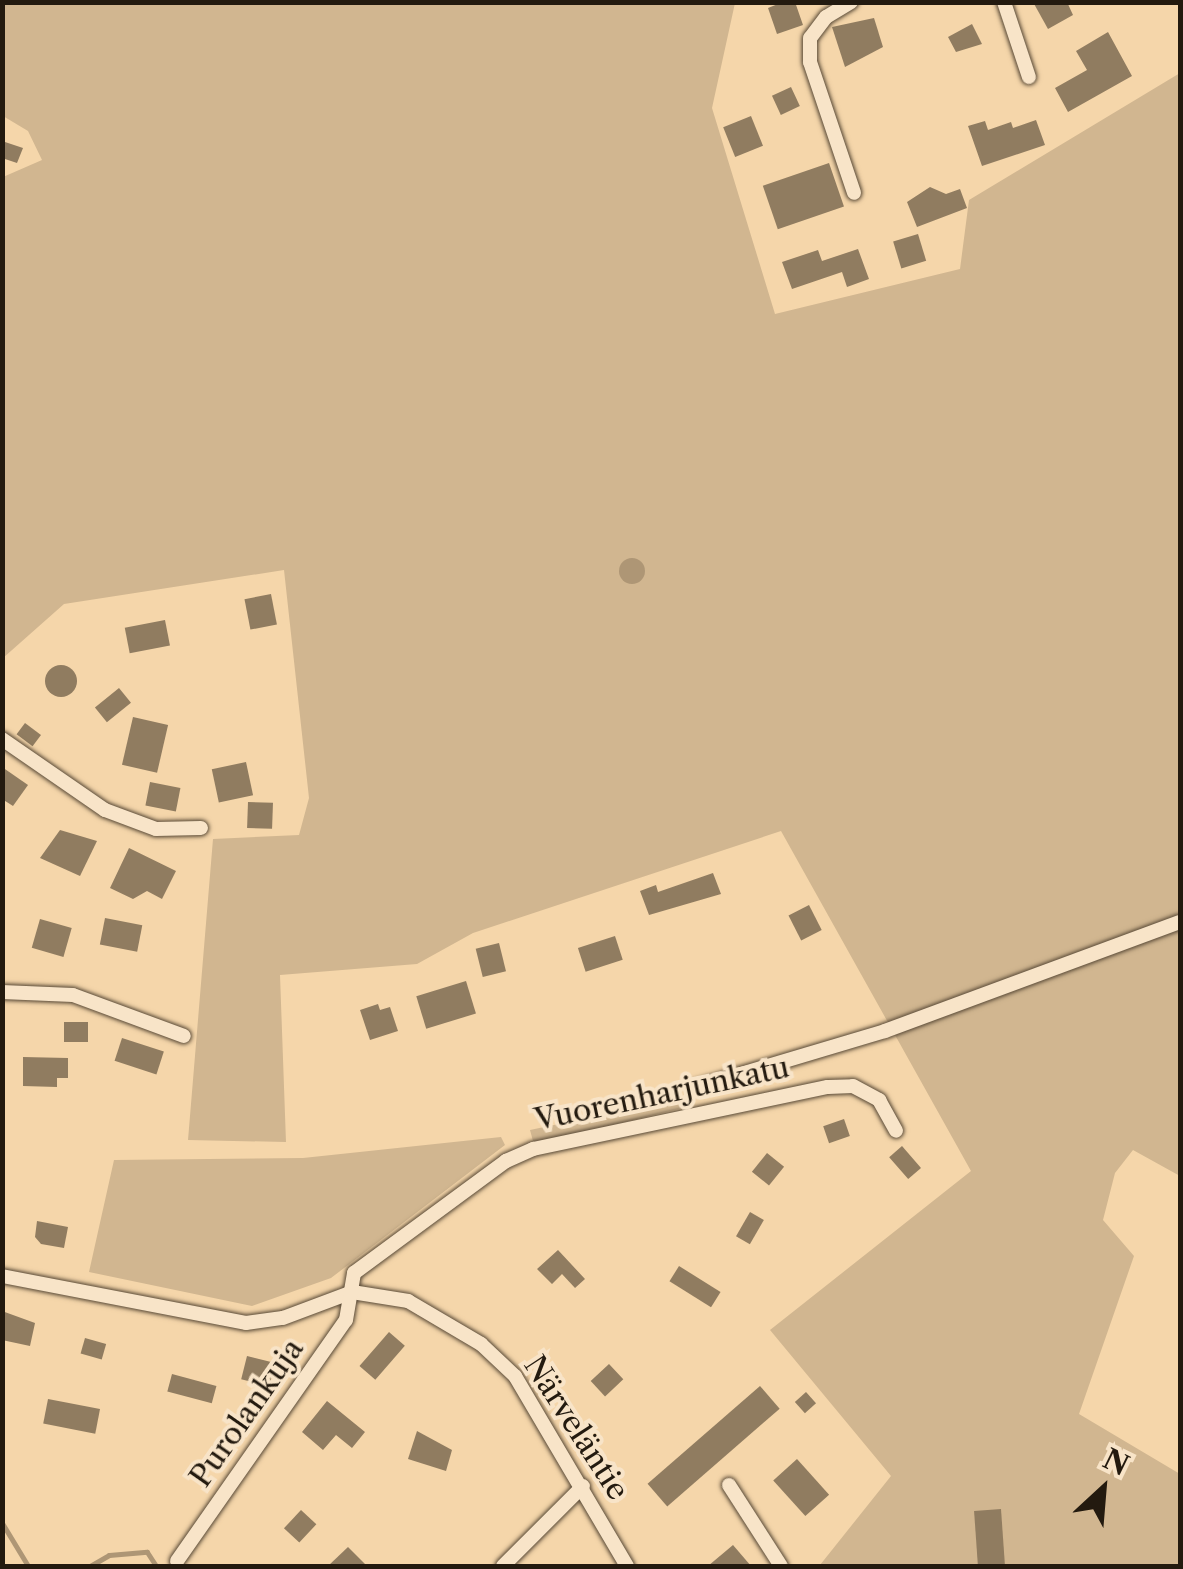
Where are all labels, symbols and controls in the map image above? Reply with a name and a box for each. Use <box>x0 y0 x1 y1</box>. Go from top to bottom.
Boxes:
street label: Vuorenharjunkatu <box>531 1049 793 1139</box>
street label: Purolankuja <box>183 1332 311 1494</box>
street label: Närveläntie <box>516 1349 636 1507</box>
north arrow <box>1053 1439 1153 1539</box>
text: N <box>1098 1441 1135 1483</box>

